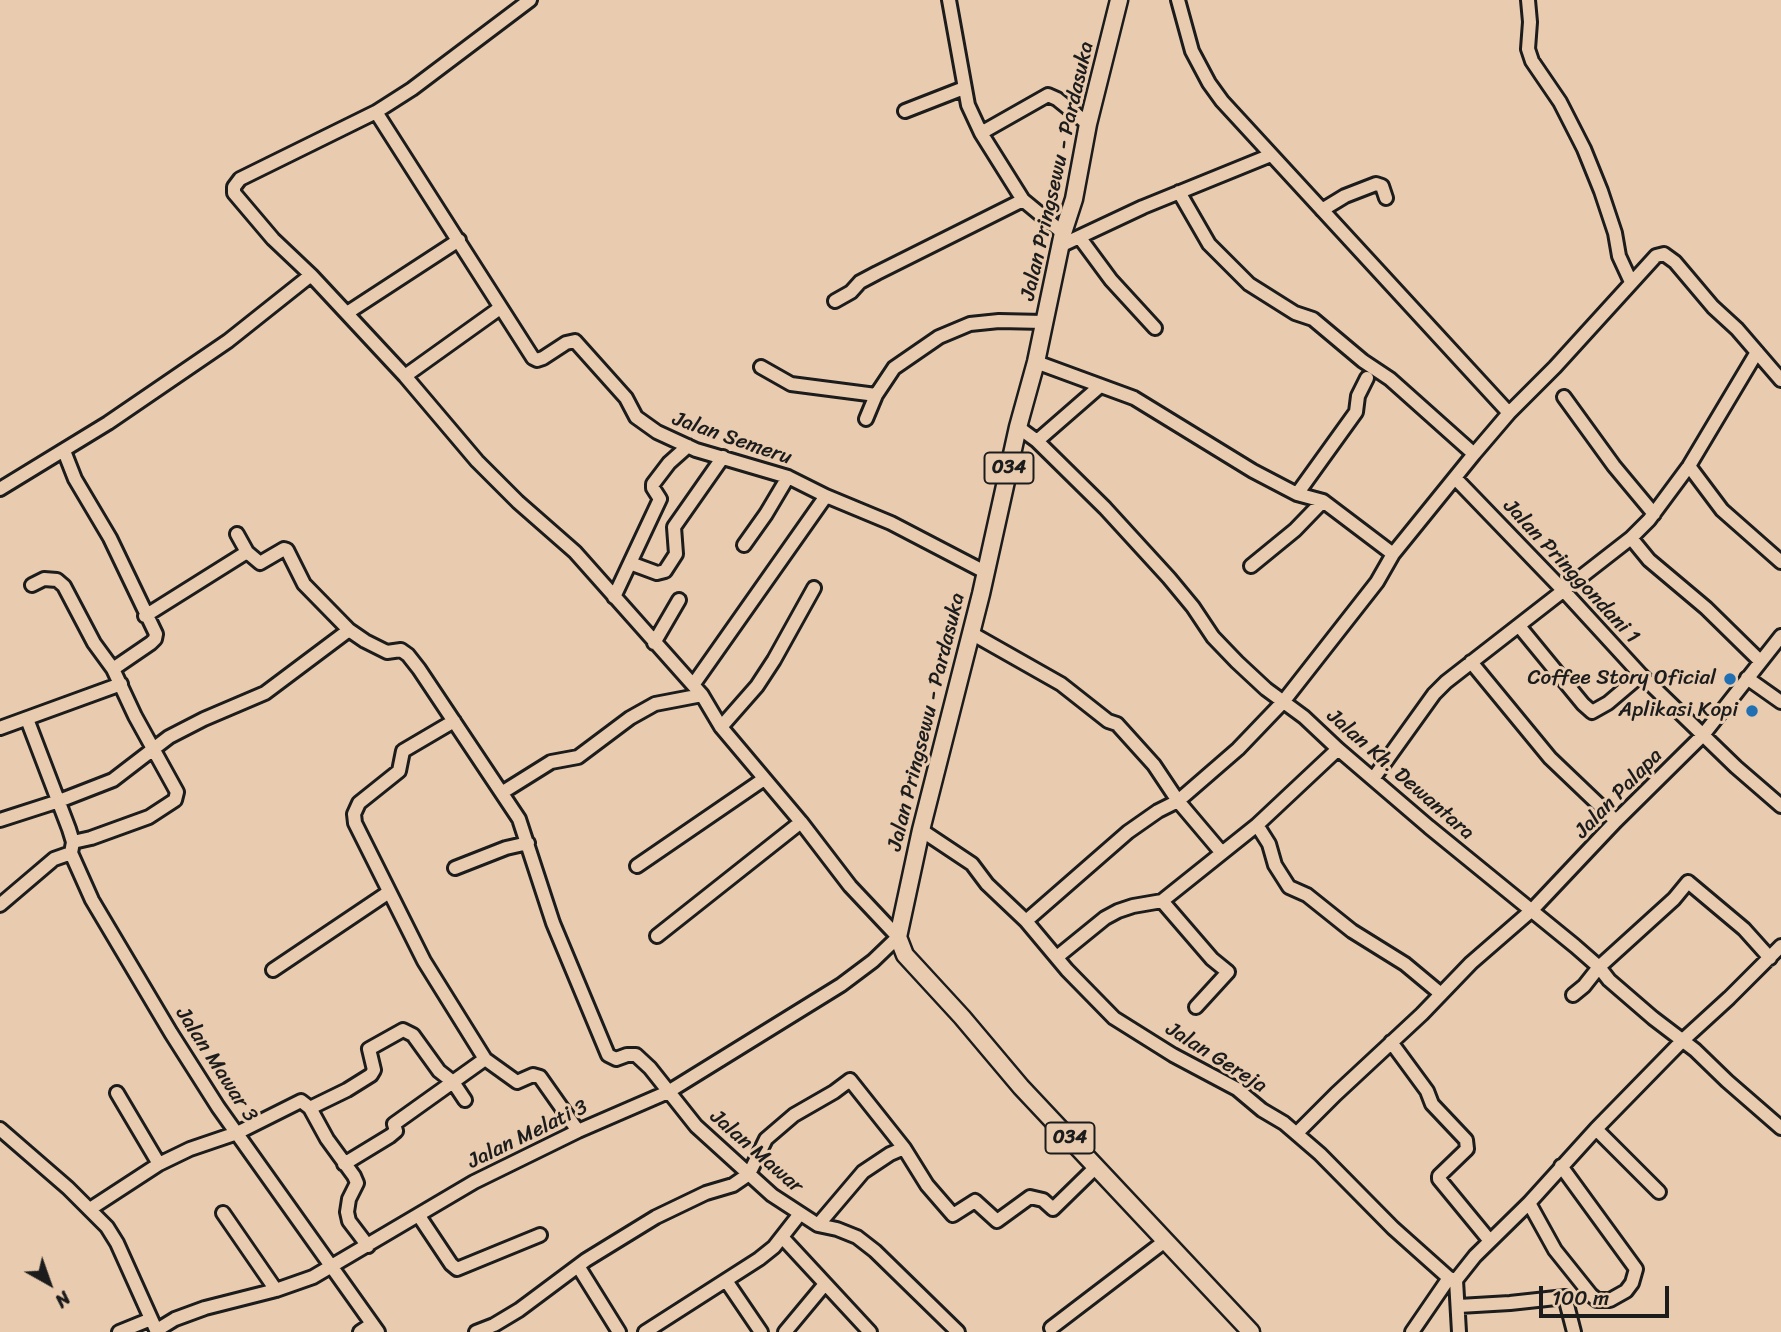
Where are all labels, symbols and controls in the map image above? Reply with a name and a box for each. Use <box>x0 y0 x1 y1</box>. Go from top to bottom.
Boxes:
street label: Jalan Pringsewu - Pardasuka <box>1016 39 1100 303</box>
street label: Jalan Semeru <box>669 407 795 471</box>
road number: 034 <box>984 453 1034 484</box>
street label: Jalan Pringgondani 1 <box>1497 494 1645 650</box>
street label: Jalan Pringsewu - Pardasuka <box>883 591 971 853</box>
place label: Coffee Story Oficial <box>1527 666 1716 692</box>
marker: Coffee Story Oficial <box>1722 671 1738 687</box>
place label: Aplikasi Kopi <box>1618 698 1738 724</box>
marker: Aplikasi Kopi <box>1744 703 1760 719</box>
street label: Jalan Kh. Dewantara <box>1321 704 1479 846</box>
street label: Jalan Palapa <box>1570 744 1668 844</box>
street label: Jalan Mawar 3 <box>169 1003 263 1127</box>
street label: Jalan Gereja <box>1161 1017 1271 1099</box>
street label: Jalan Melati 3 <box>464 1095 592 1175</box>
street label: Jalan Mawar <box>704 1105 808 1199</box>
road number: 034 <box>1046 1122 1094 1154</box>
north arrow <box>14 1248 84 1318</box>
scale bar <box>1543 1272 1672 1316</box>
text: 100 m <box>1552 1279 1609 1317</box>
text: N <box>47 1283 78 1316</box>

